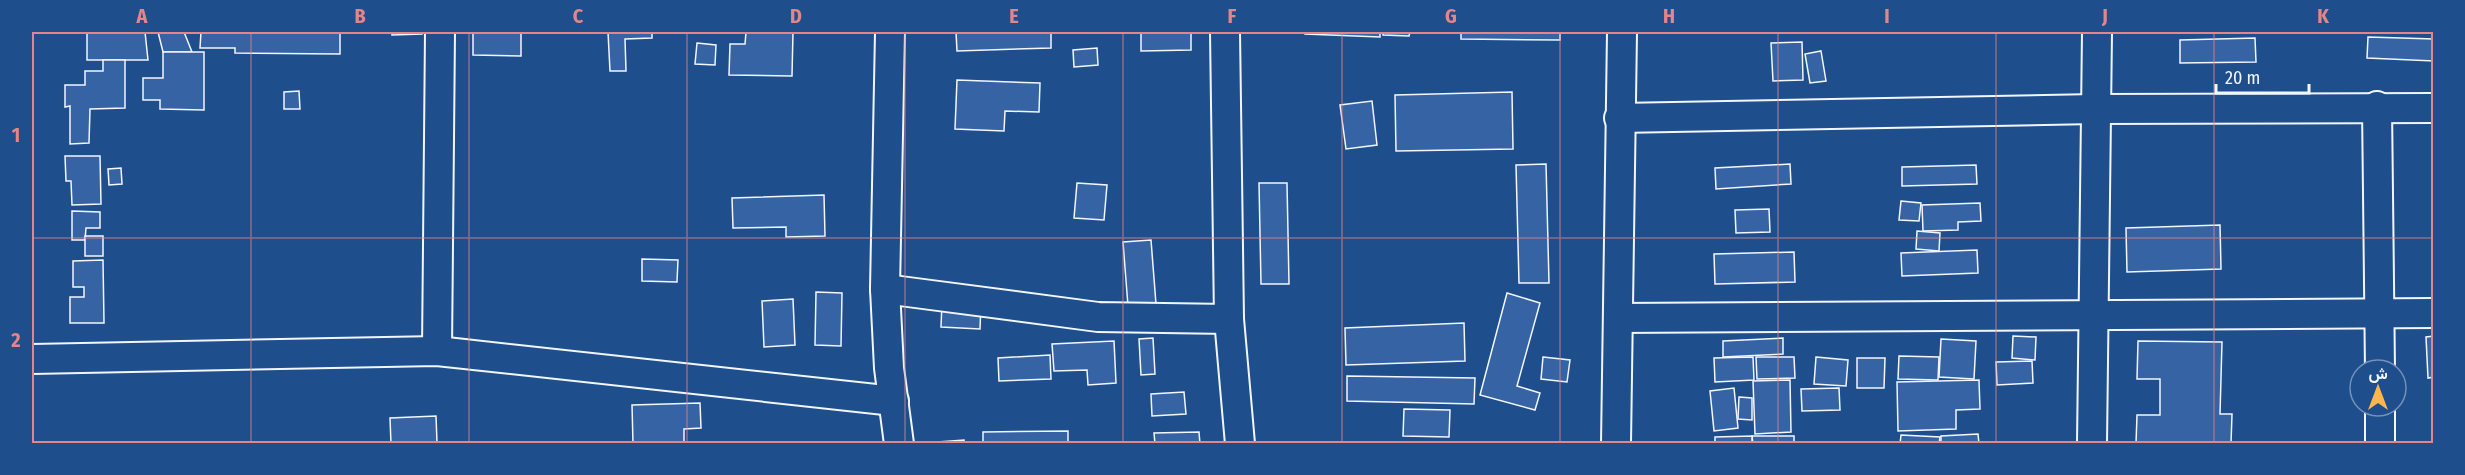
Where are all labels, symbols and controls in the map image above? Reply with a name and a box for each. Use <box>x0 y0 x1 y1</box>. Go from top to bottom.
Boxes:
text: A <box>136 4 149 28</box>
text: B <box>354 4 366 28</box>
text: C <box>573 4 584 28</box>
text: D <box>790 4 802 28</box>
text: E <box>1009 4 1019 28</box>
text: F <box>1228 4 1237 28</box>
text: G <box>1445 4 1457 28</box>
text: H <box>1663 4 1675 28</box>
text: I <box>1884 4 1890 28</box>
text: J <box>2101 4 2108 28</box>
text: K <box>2317 4 2329 28</box>
scale bar <box>2216 57 2309 95</box>
text: 20 m <box>2225 67 2260 89</box>
text: 1 <box>12 123 20 147</box>
text: 2 <box>10 328 21 352</box>
north arrow <box>2348 358 2408 418</box>
text: ش <box>2368 364 2388 383</box>

